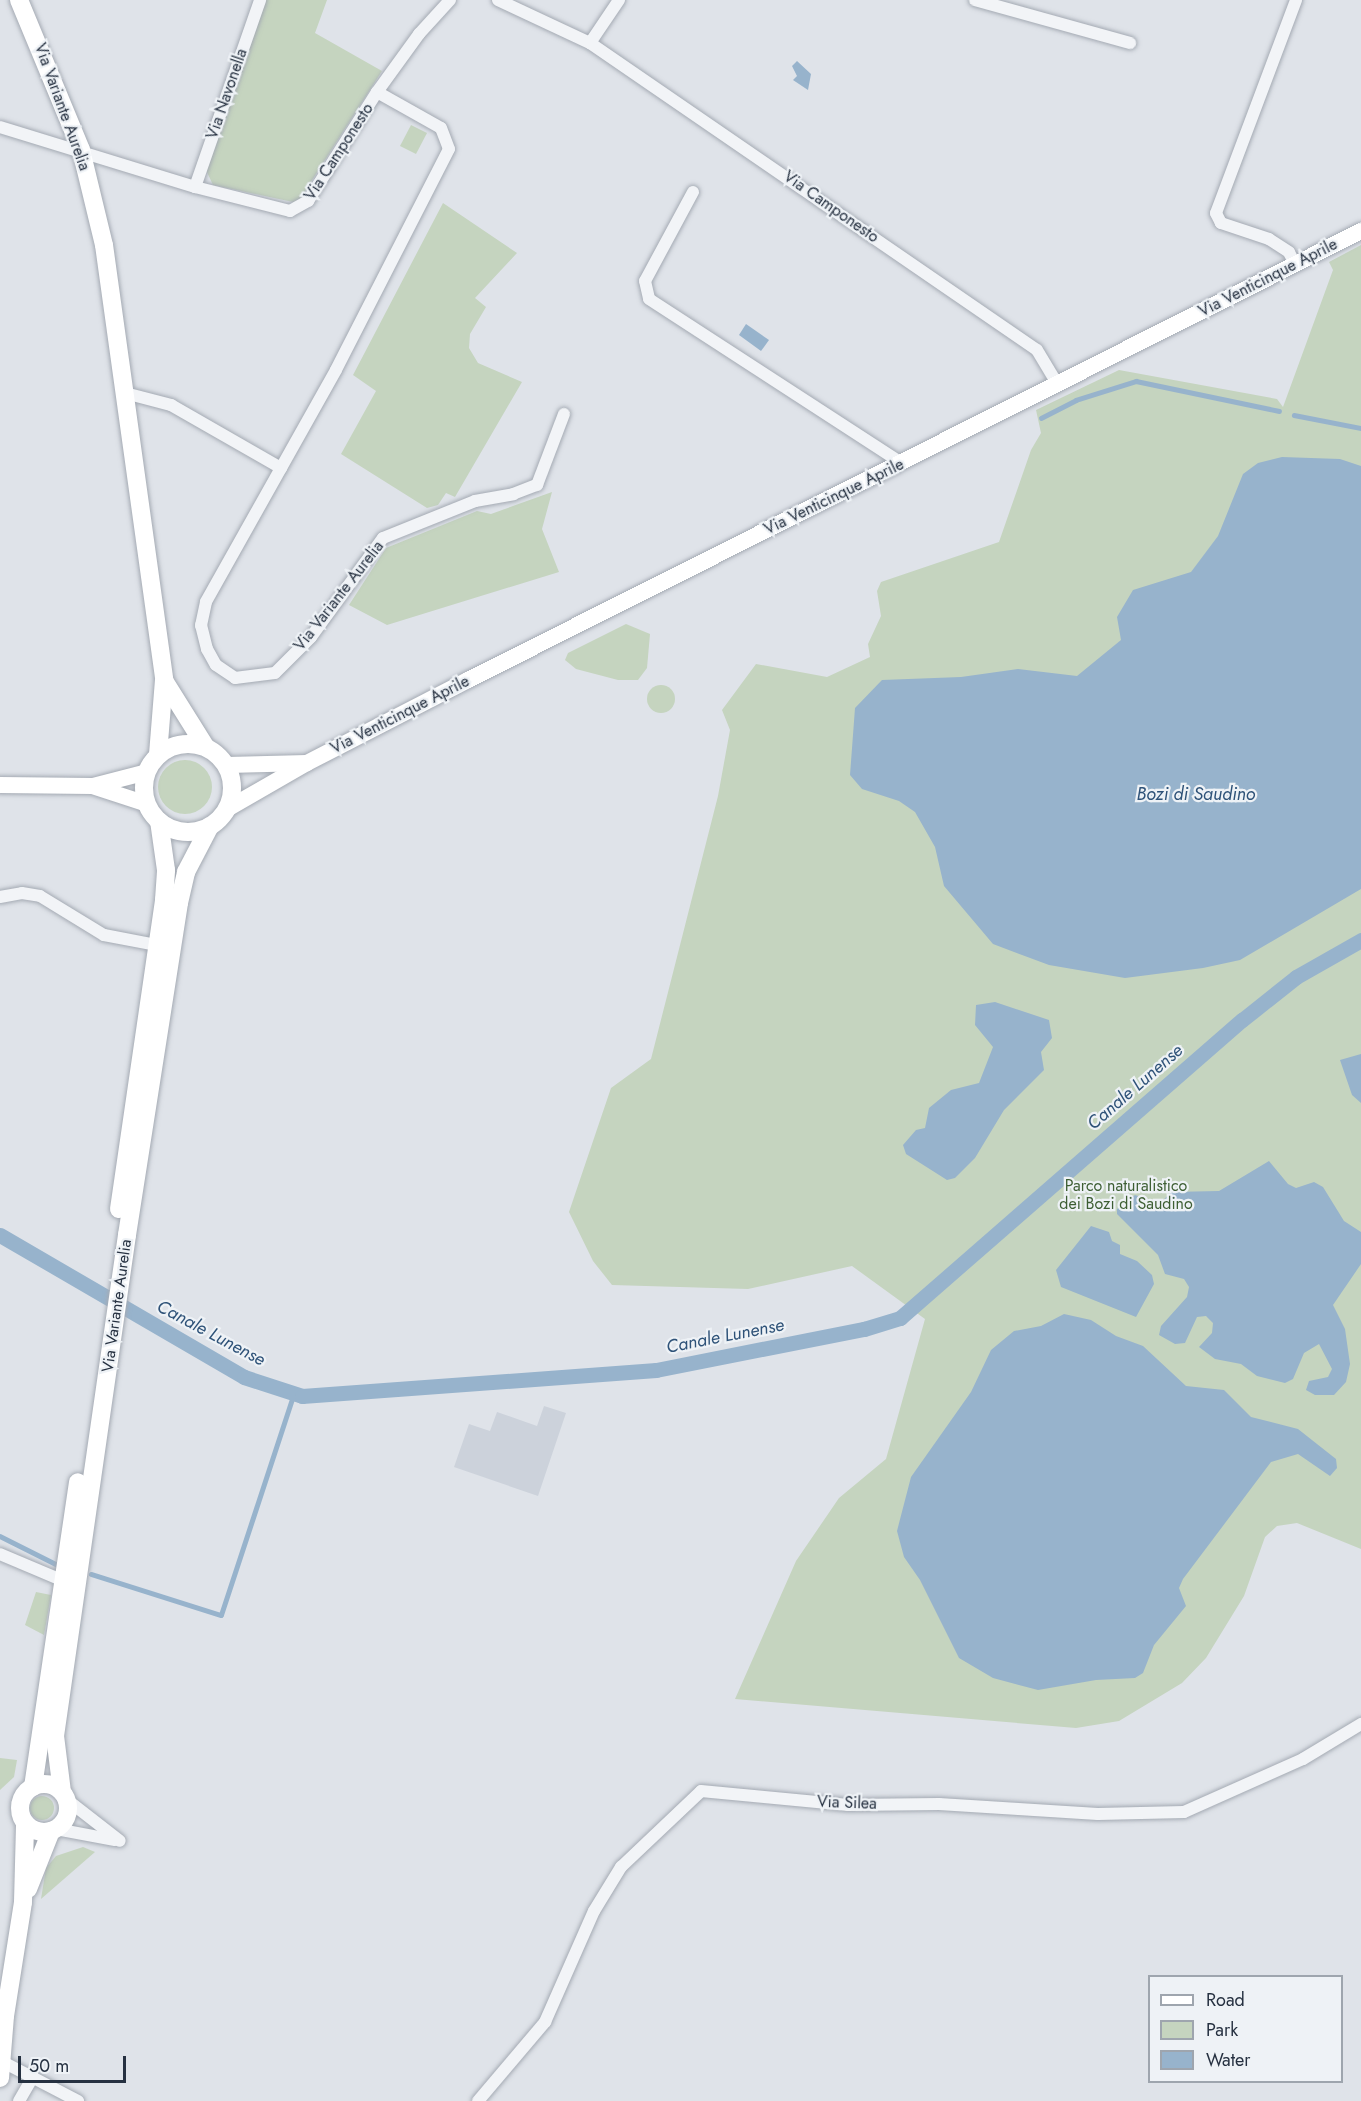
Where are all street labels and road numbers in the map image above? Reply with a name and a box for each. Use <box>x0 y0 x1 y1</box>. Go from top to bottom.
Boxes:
street label: Via Variante Aurelia <box>30 41 94 173</box>
street label: Via Navonella <box>203 46 251 142</box>
street label: Via Camponesto <box>300 100 378 204</box>
street label: Via Camponesto <box>780 167 882 247</box>
street label: Via Venticinque Aprile <box>1195 235 1341 321</box>
street label: Via Venticinque Aprile <box>761 455 907 539</box>
street label: Via Variante Aurelia <box>290 537 388 655</box>
street label: Via Venticinque Aprile <box>327 672 473 758</box>
street label: Via Variante Aurelia <box>98 1238 136 1374</box>
street label: Via Silea <box>817 1792 877 1814</box>

